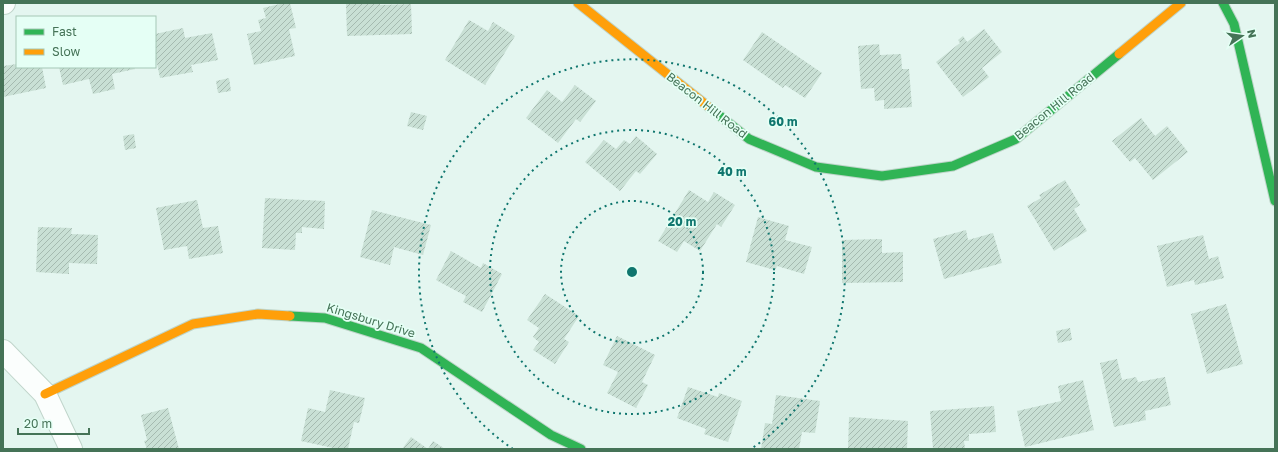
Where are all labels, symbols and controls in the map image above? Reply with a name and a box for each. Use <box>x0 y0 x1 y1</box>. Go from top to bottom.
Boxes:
legend <box>16 16 156 68</box>
north arrow <box>1222 16 1262 56</box>
text: Fast <box>52 24 77 39</box>
text: N <box>1245 28 1260 39</box>
text: Slow <box>52 44 80 59</box>
street label: Beacon Hill Road <box>664 69 750 141</box>
street label: Beacon Hill Road <box>1011 69 1097 143</box>
text: 60 m <box>769 114 797 129</box>
text: 40 m <box>718 164 746 179</box>
text: 20 m <box>668 214 696 229</box>
centre of rings <box>625 265 639 279</box>
street label: Kingsbury Drive <box>325 299 417 341</box>
scale bar <box>18 410 89 436</box>
text: 20 m <box>24 416 52 431</box>

